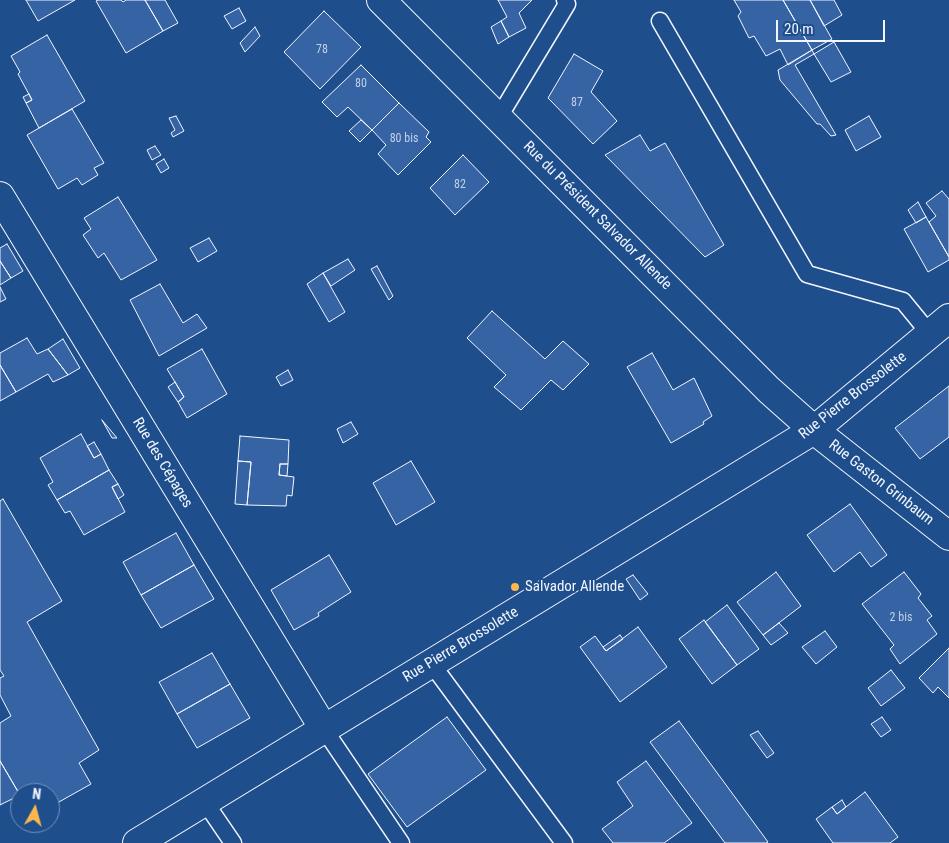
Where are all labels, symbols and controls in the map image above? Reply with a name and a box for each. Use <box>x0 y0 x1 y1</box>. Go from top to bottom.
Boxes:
scale bar <box>779 10 888 42</box>
text: 20 m <box>784 20 814 38</box>
house number: 78 <box>316 43 328 57</box>
house number: 80 <box>355 77 367 91</box>
house number: 87 <box>571 96 583 110</box>
house number: 80 bis <box>390 132 418 146</box>
street label: Rue du Président Salvador Allende <box>519 138 675 294</box>
house number: 82 <box>454 178 466 192</box>
street label: Rue Pierre Brossolette <box>796 348 910 444</box>
street label: Rue des Cépages <box>128 415 196 511</box>
street label: Rue Gaston Grinbaum <box>825 436 937 530</box>
place label: Salvador Allende <box>525 578 624 596</box>
marker: Salvador Allende <box>509 581 521 593</box>
street label: Rue Pierre Brossolette <box>400 603 522 687</box>
house number: 2 bis <box>890 611 912 625</box>
north arrow <box>10 783 60 833</box>
text: N <box>31 786 42 803</box>

